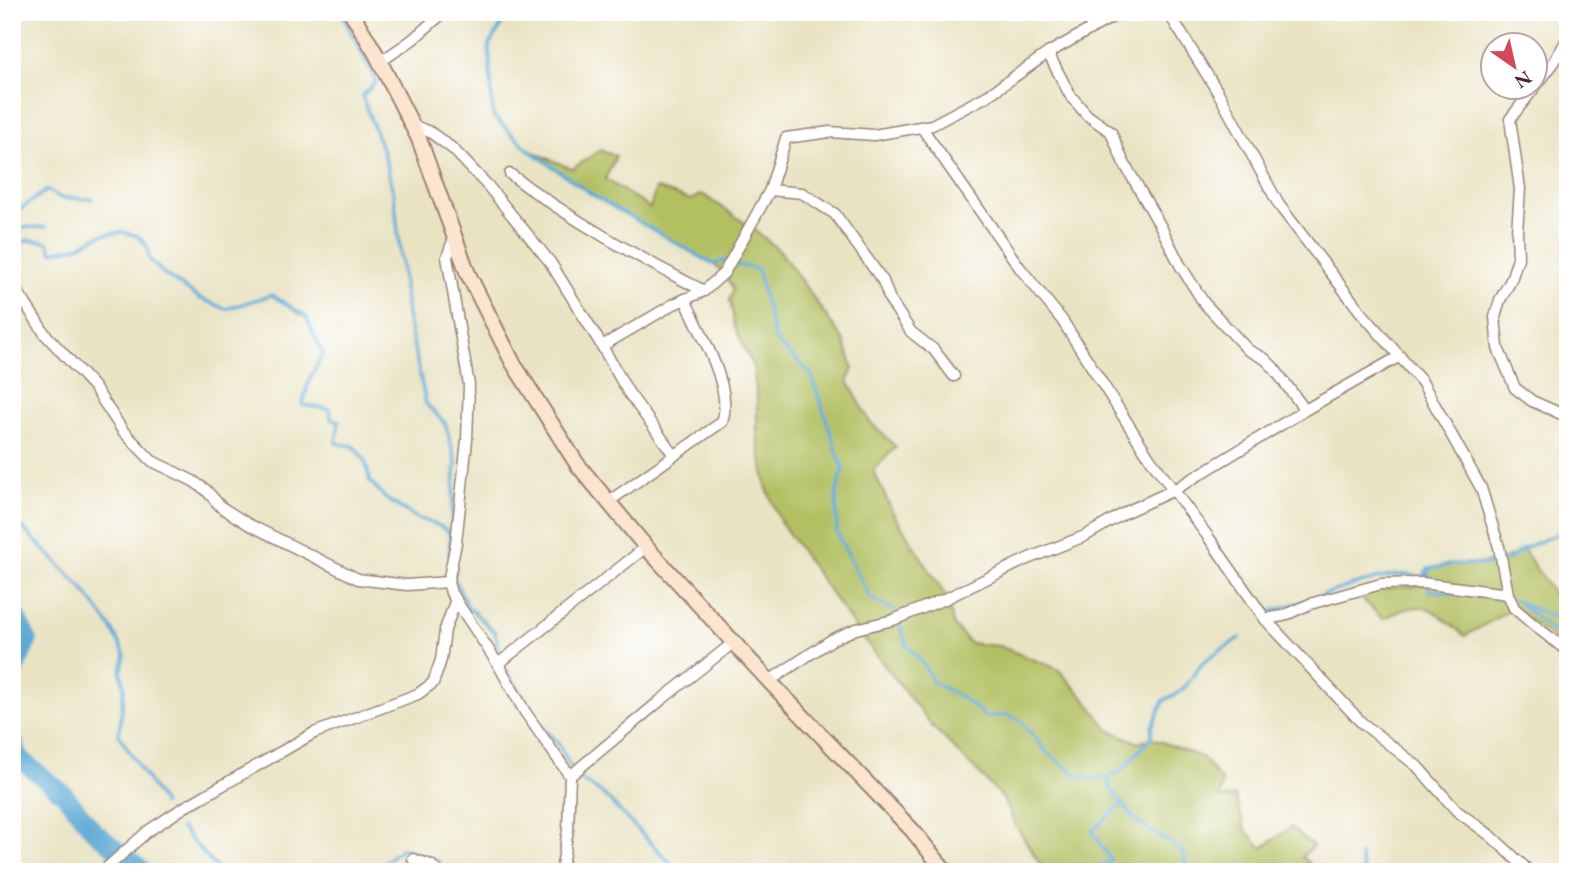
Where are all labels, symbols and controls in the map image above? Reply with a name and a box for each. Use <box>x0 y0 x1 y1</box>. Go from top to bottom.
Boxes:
north arrow <box>1478 32 1548 102</box>
text: N <box>1509 65 1537 95</box>

